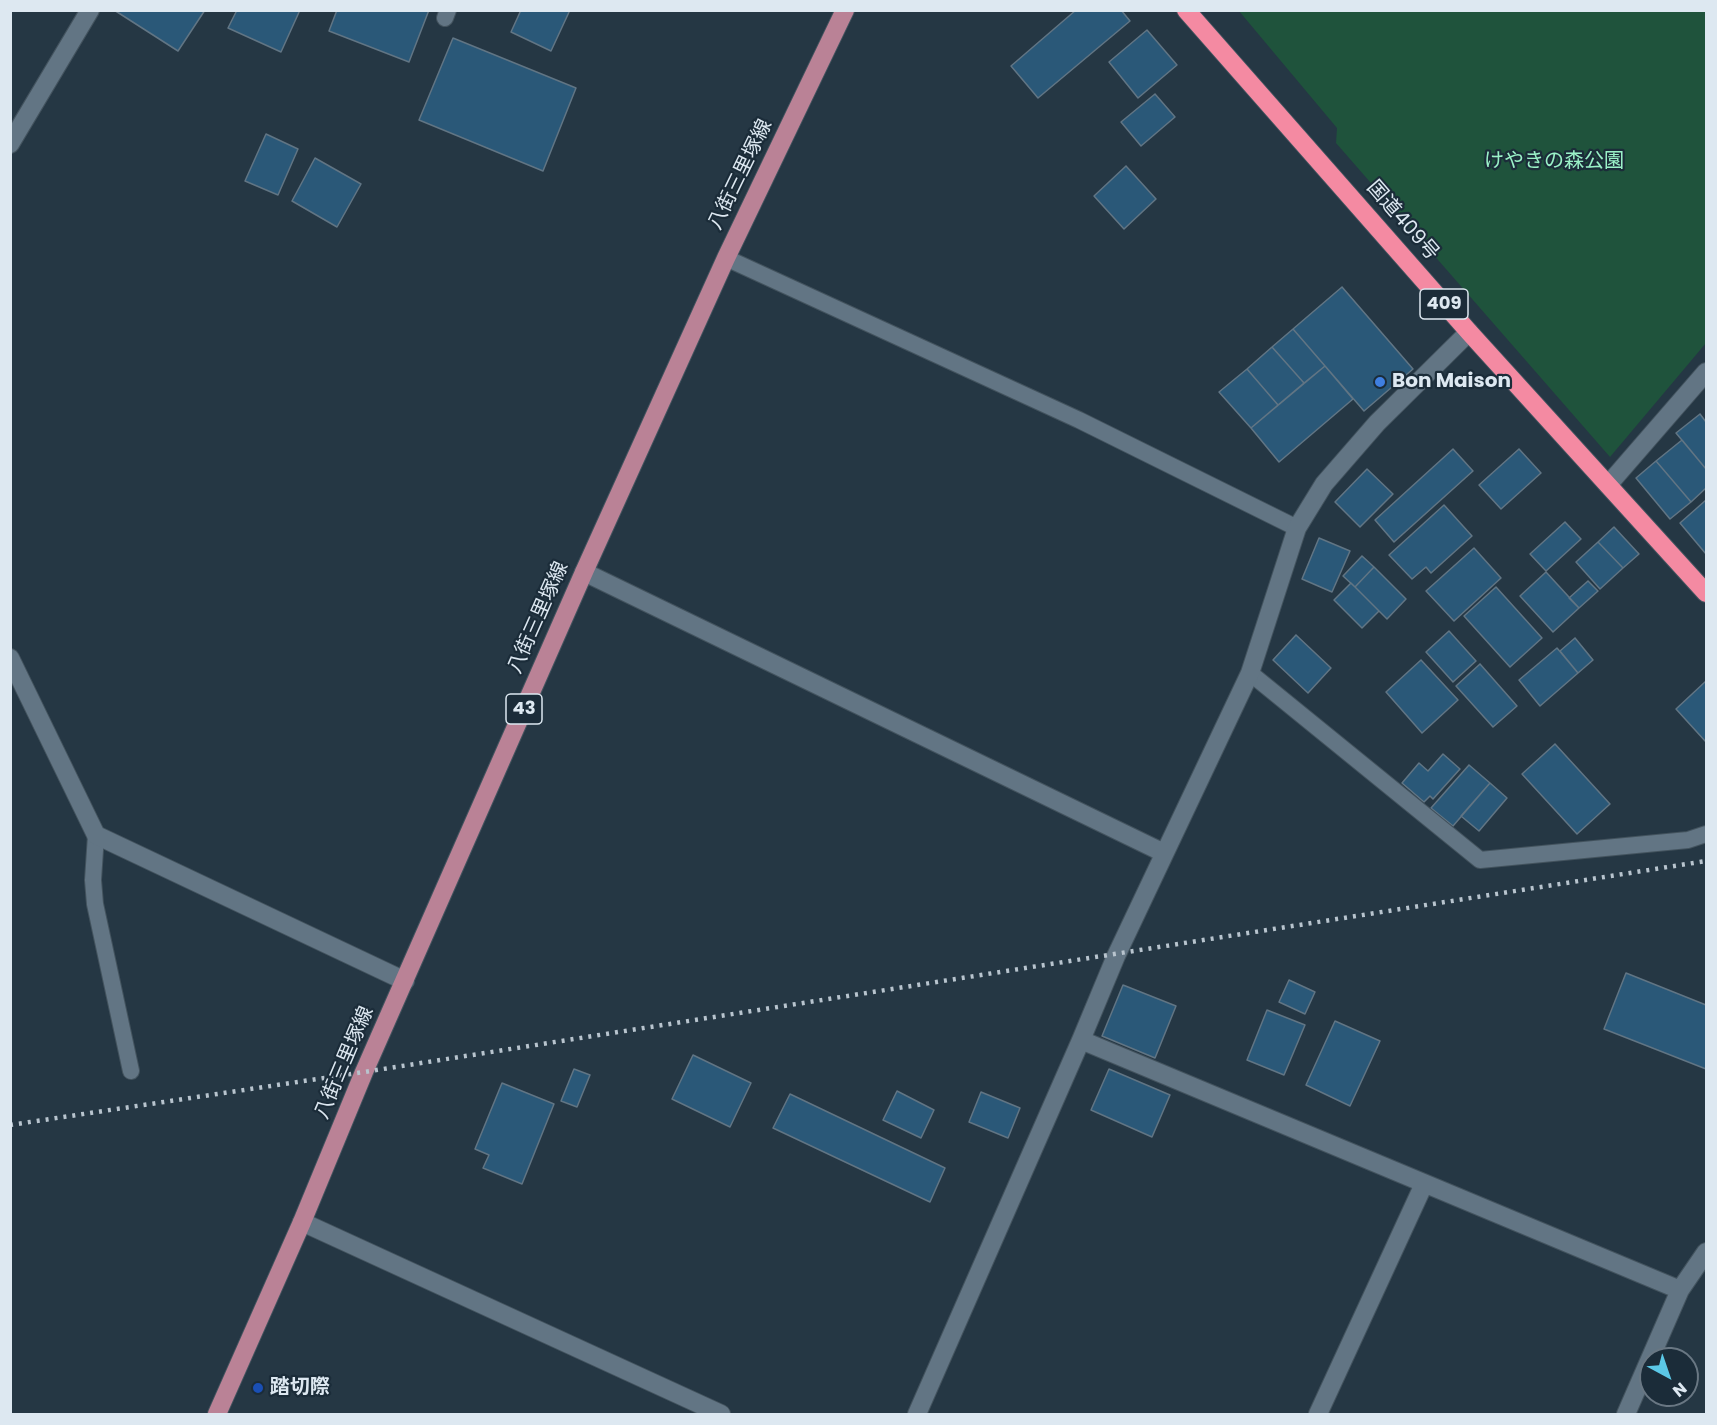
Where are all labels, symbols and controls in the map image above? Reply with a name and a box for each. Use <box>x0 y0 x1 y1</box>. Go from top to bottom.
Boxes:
street label: 八街三里塚線 <box>704 116 778 234</box>
park label: けやきの森公園 <box>1484 150 1624 174</box>
street label: 国道409号 <box>1361 176 1443 266</box>
road number: 409 <box>1420 289 1468 319</box>
place label: Bon Maison <box>1392 370 1511 394</box>
marker: Bon Maison <box>1373 375 1387 389</box>
street label: 八街三里塚線 <box>504 558 574 678</box>
road number: 43 <box>506 694 542 724</box>
street label: 八街三里塚線 <box>311 1003 379 1123</box>
north arrow <box>1639 1347 1699 1407</box>
place label: 踏切際 <box>270 1376 330 1400</box>
text: N <box>1668 1377 1692 1402</box>
marker: 踏切際 <box>251 1381 265 1395</box>

